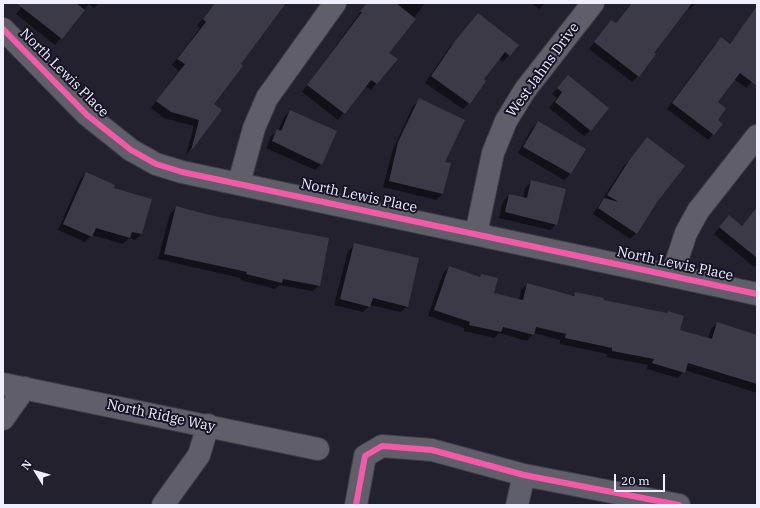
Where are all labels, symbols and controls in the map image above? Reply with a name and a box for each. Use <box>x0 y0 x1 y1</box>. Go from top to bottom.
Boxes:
street label: West Jahns Drive <box>503 20 583 120</box>
street label: North Lewis Place <box>16 25 112 121</box>
street label: North Lewis Place <box>299 175 419 217</box>
street label: North Lewis Place <box>615 243 735 285</box>
street label: North Ridge Way <box>105 396 217 436</box>
north arrow <box>16 452 56 492</box>
text: N <box>18 457 35 472</box>
scale bar <box>616 466 667 492</box>
text: 20 m <box>621 473 650 488</box>

